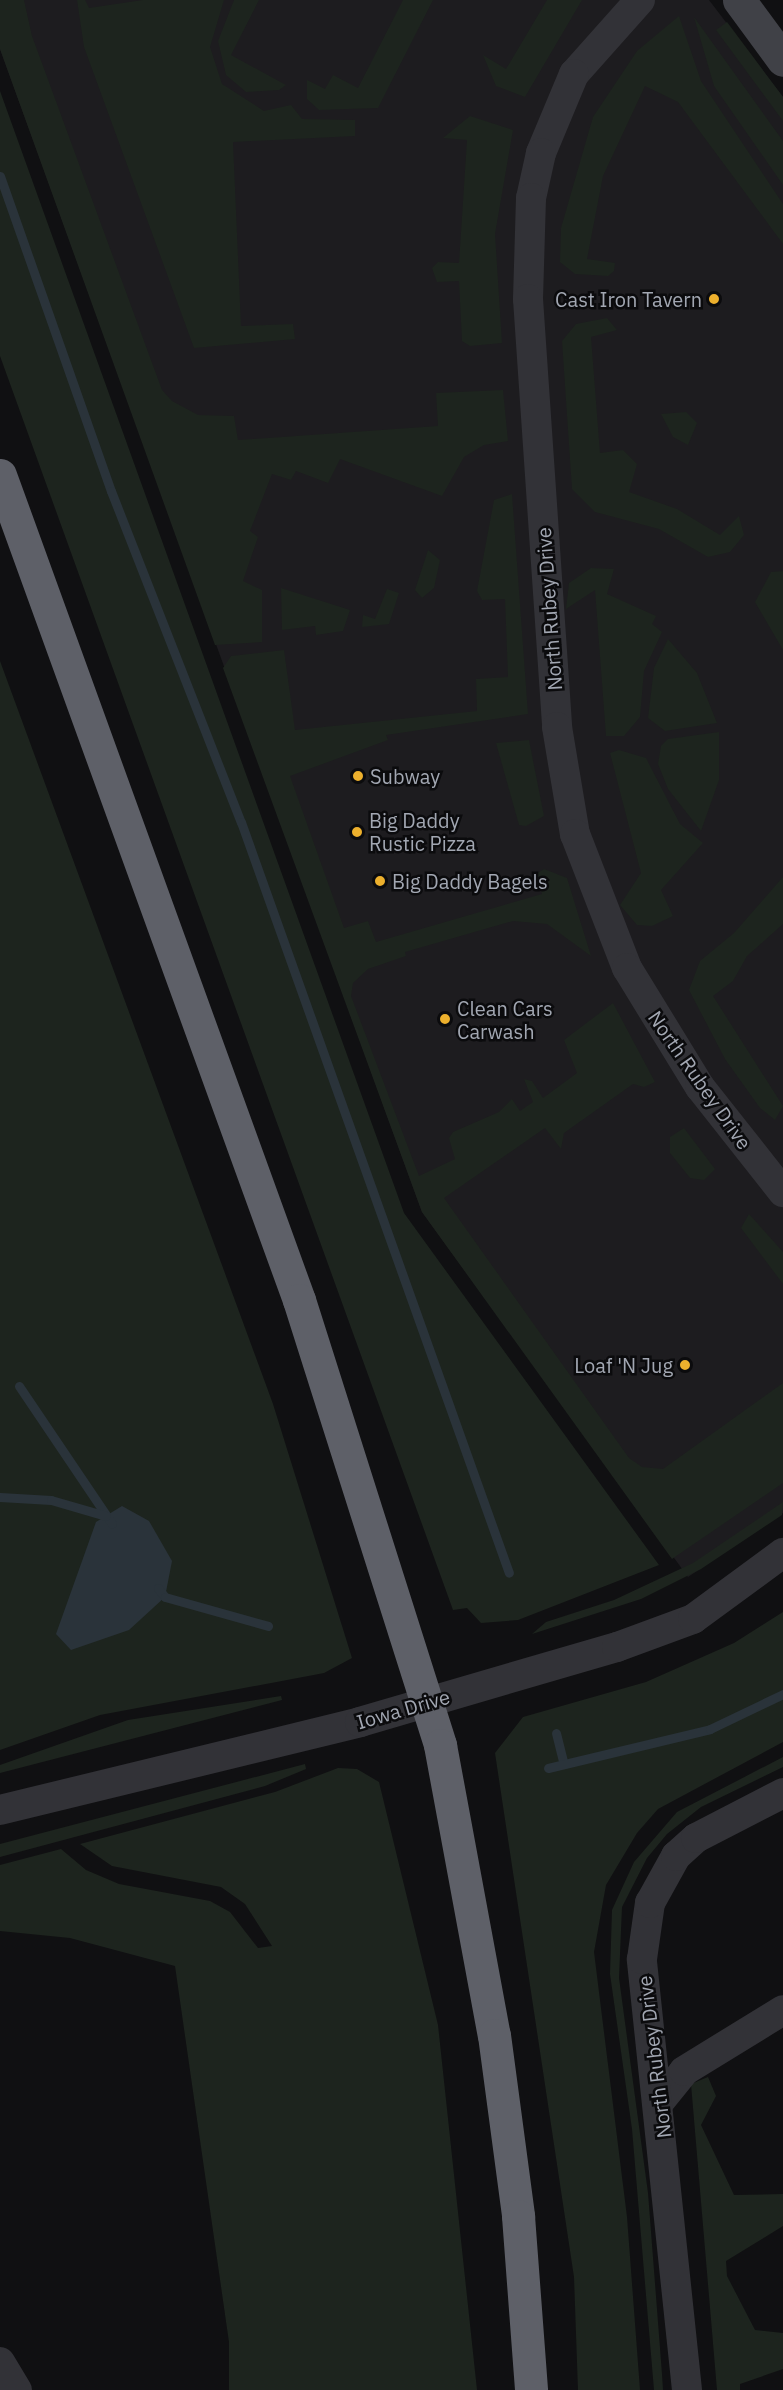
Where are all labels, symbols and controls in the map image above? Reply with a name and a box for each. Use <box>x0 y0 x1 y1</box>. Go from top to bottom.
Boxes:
place label: Cast Iron Tavern <box>555 287 702 311</box>
marker: Cast Iron Tavern <box>707 292 721 306</box>
street label: North Rubey Drive <box>531 527 567 691</box>
place label: Subway <box>370 764 440 788</box>
marker: Subway <box>351 769 365 783</box>
place label: Big Daddy Rustic Pizza <box>369 808 476 855</box>
marker: Big Daddy Rustic Pizza <box>350 825 364 839</box>
place label: Big Daddy Bagels <box>392 869 548 893</box>
marker: Big Daddy Bagels <box>373 874 387 888</box>
place label: Clean Cars Carwash <box>457 996 553 1043</box>
street label: North Rubey Drive <box>643 1006 757 1154</box>
marker: Clean Cars Carwash <box>438 1012 452 1026</box>
place label: Loaf 'N Jug <box>574 1353 673 1377</box>
marker: Loaf 'N Jug <box>678 1358 692 1372</box>
street label: Iowa Drive <box>354 1684 452 1734</box>
street label: North Rubey Drive <box>632 1974 676 2140</box>

